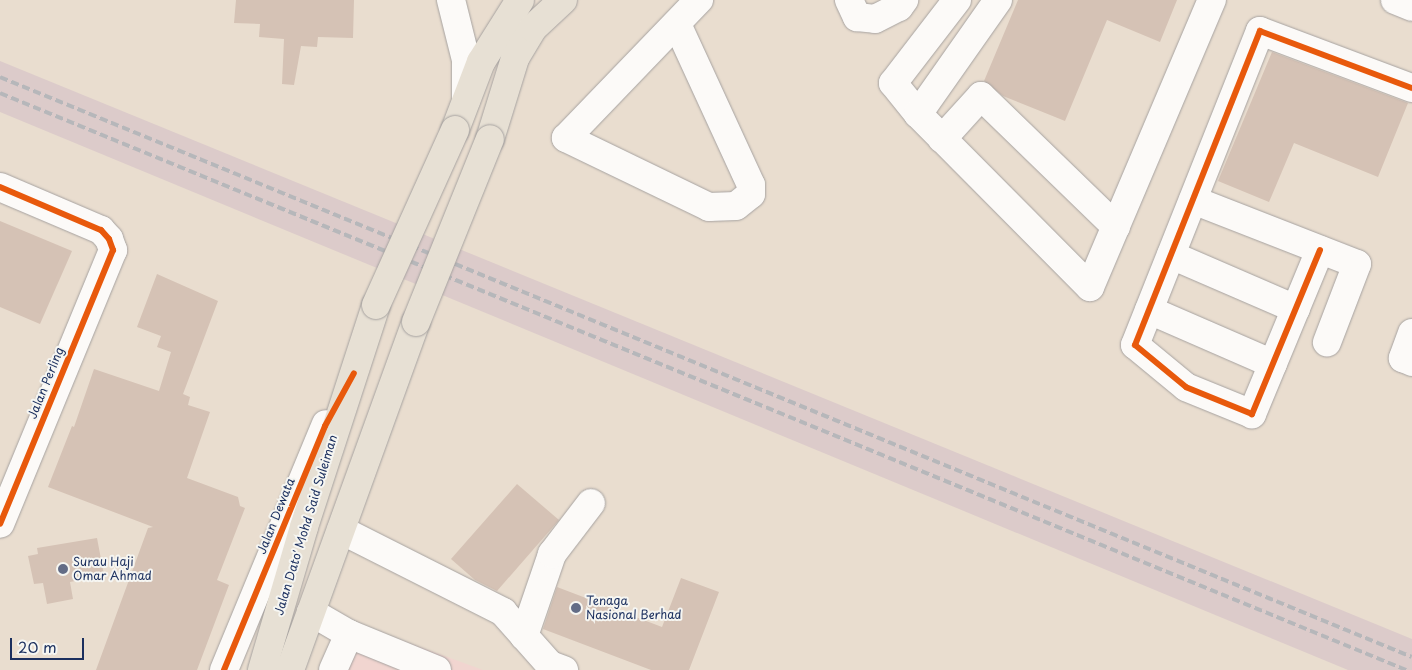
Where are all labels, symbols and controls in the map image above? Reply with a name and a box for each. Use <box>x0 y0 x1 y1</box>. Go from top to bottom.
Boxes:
street label: Jalan Perling <box>25 345 67 421</box>
street label: Jalan Dato' Mohd Said Suleiman <box>271 432 341 618</box>
street label: Jalan Dewata <box>254 476 298 556</box>
place label: Surau Haji Omar Ahmad <box>73 555 152 583</box>
marker: Surau Haji Omar Ahmad <box>57 563 69 575</box>
place label: Tenaga Nasional Berhad <box>586 594 682 622</box>
marker: Tenaga Nasional Berhad <box>570 602 582 614</box>
scale bar <box>12 628 86 660</box>
text: 20 m <box>18 635 57 658</box>

